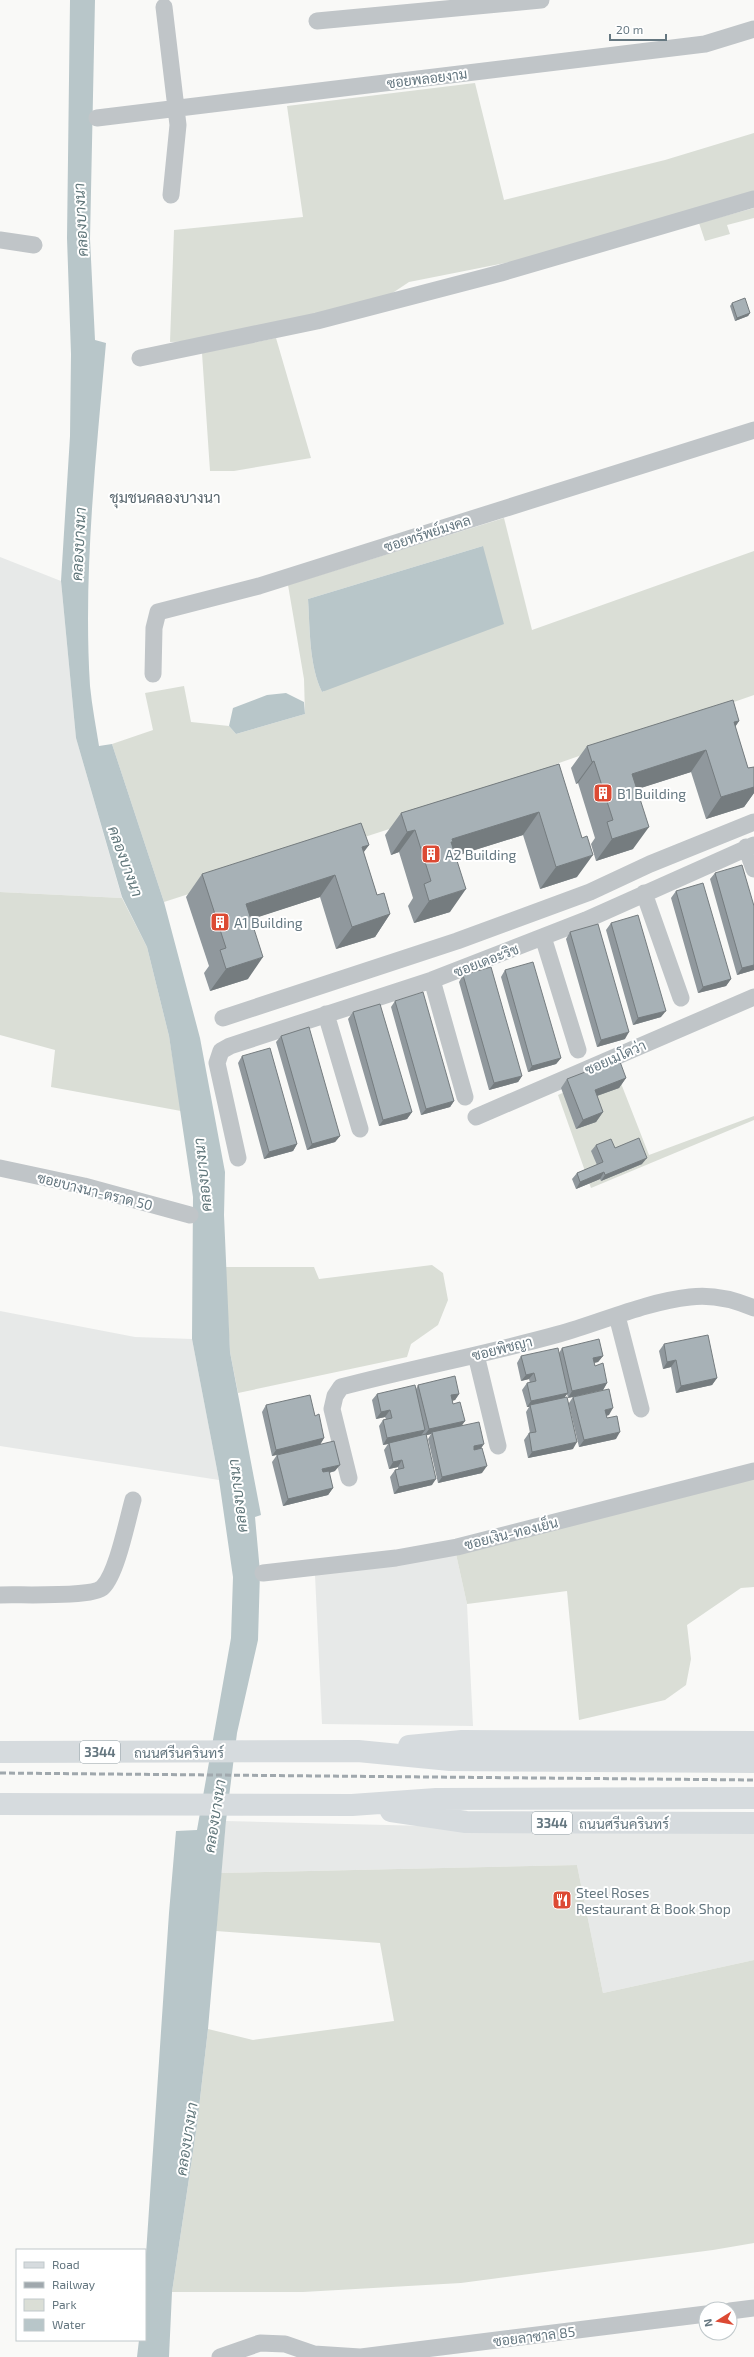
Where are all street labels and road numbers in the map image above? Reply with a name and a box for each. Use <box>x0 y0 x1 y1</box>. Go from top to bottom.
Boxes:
street label: ซอยพลอยงาม <box>386 65 468 91</box>
street label: ซอยทรัพย์มงคล <box>381 511 473 555</box>
street label: ซอยเดอะริช <box>451 940 521 980</box>
street label: ซอยเมโดว่า <box>582 1036 648 1078</box>
street label: ซอยบางนา-ตราด 50 <box>35 1168 155 1214</box>
street label: ซอยพิชญา <box>470 1332 534 1365</box>
street label: ซอยเงิน-ทองเย็น <box>462 1513 560 1553</box>
road number: 3344 <box>80 1741 120 1763</box>
street label: ถนนศรีนครินทร์ <box>134 1744 224 1761</box>
road number: 3344 <box>532 1812 572 1834</box>
street label: ถนนศรีนครินทร์ <box>579 1815 669 1832</box>
street label: ซอยลาซาล 85 <box>492 2323 576 2349</box>

